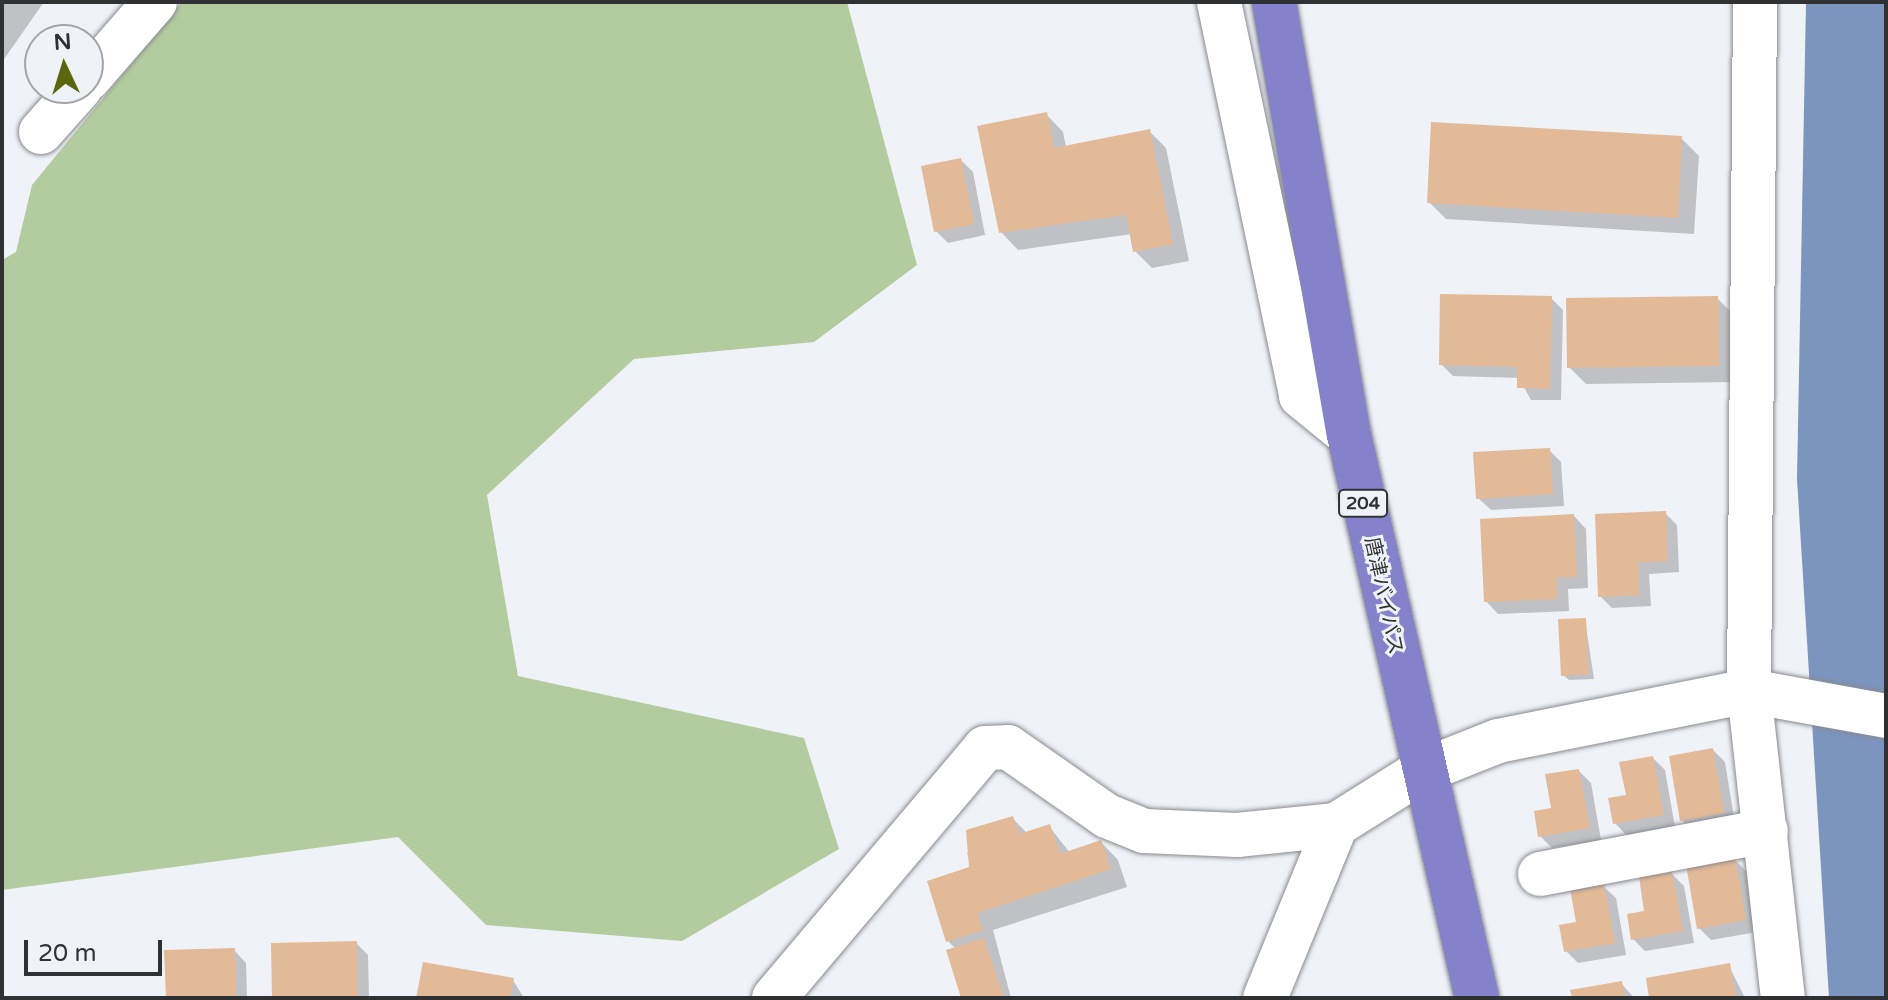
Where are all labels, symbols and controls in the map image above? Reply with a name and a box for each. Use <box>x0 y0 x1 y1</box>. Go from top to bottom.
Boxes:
north arrow <box>24 24 104 104</box>
text: N <box>53 28 72 56</box>
road number: 204 <box>1337 489 1389 517</box>
street label: 唐津バイパス <box>1359 535 1407 657</box>
scale bar <box>28 924 166 974</box>
text: 20 m <box>38 939 96 968</box>

